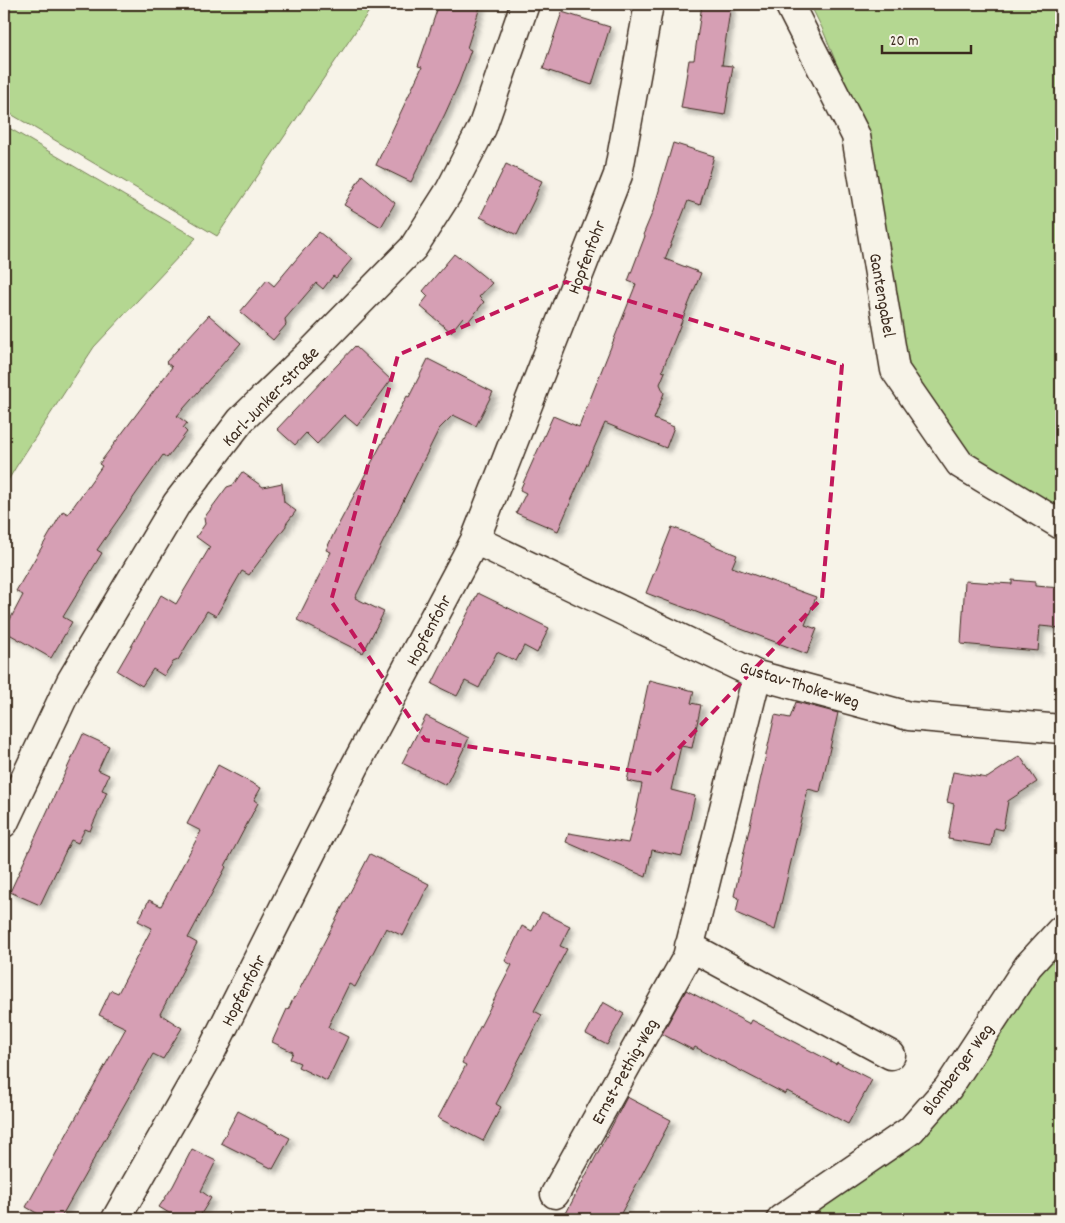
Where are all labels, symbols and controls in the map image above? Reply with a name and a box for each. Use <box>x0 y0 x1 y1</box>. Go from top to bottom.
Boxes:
scale bar <box>882 22 971 54</box>
text: 20 m <box>890 31 918 53</box>
street label: Hopfenfohr <box>563 217 614 298</box>
street label: Gantengabel <box>861 251 900 340</box>
street label: Karl-Junker-Straße <box>217 342 326 453</box>
street label: Hopfenfohr <box>401 591 460 671</box>
street label: Gustav-Thoke-Weg <box>736 656 862 717</box>
street label: Hopfenfohr <box>217 951 274 1031</box>
street label: Ernst-Pethig-Weg <box>587 1014 666 1130</box>
street label: Blomberger Weg <box>917 1019 1001 1122</box>

